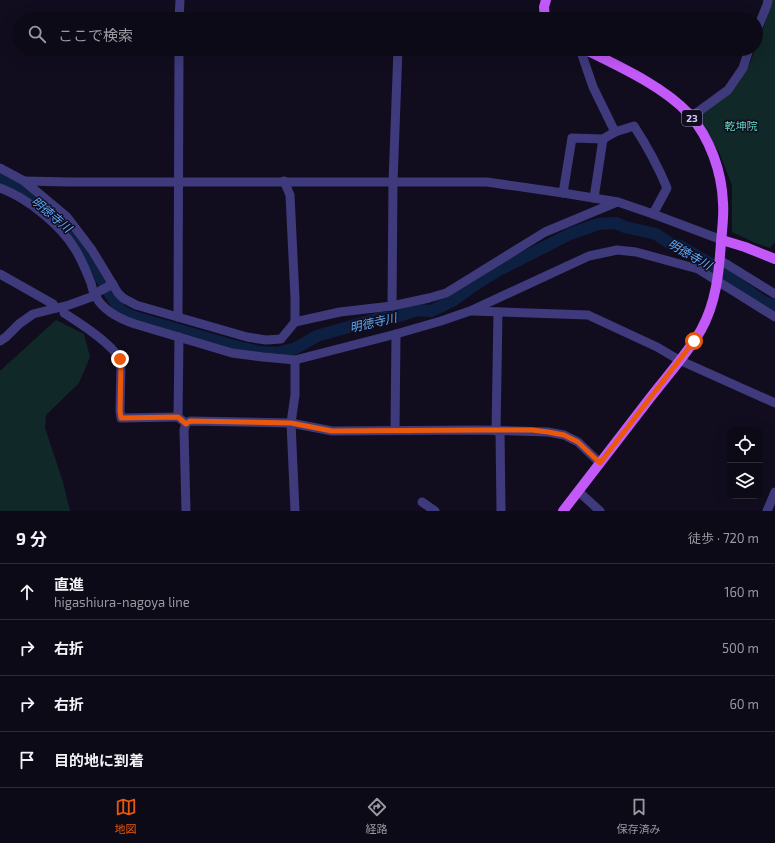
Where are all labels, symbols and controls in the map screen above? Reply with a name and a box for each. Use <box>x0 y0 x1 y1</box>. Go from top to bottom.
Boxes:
search box <box>12 12 763 56</box>
icon: search <box>26 23 48 45</box>
text: ここで検索 <box>58 26 133 44</box>
road number: 23 <box>682 110 702 126</box>
park label: 乾坤院 <box>725 119 758 132</box>
water label: 明徳寺川 <box>29 193 76 236</box>
water label: 明徳寺川 <box>666 236 716 273</box>
water label: 明徳寺川 <box>348 309 400 334</box>
route start <box>685 332 703 350</box>
route end <box>111 350 129 368</box>
map controls <box>727 427 763 499</box>
button: locate <box>727 427 763 463</box>
button: layers <box>727 463 763 499</box>
text: 9 分 <box>16 528 47 548</box>
text: 徒歩 · 720 m <box>688 530 759 546</box>
text: 直進 <box>54 575 84 593</box>
icon: ahead <box>16 581 38 603</box>
text: 160 m <box>724 584 759 600</box>
text: higashiura-nagoya line <box>54 594 190 610</box>
icon: right <box>16 637 38 659</box>
text: 右折 <box>54 639 84 657</box>
text: 500 m <box>722 640 759 656</box>
icon: right <box>16 693 38 715</box>
text: 右折 <box>54 695 84 713</box>
text: 60 m <box>729 696 759 712</box>
icon: arrive <box>16 749 38 771</box>
text: 目的地に到着 <box>54 751 144 769</box>
tab: 地図 <box>115 796 137 836</box>
tab: 経路 <box>366 796 388 836</box>
tab: 保存済み <box>617 796 661 836</box>

